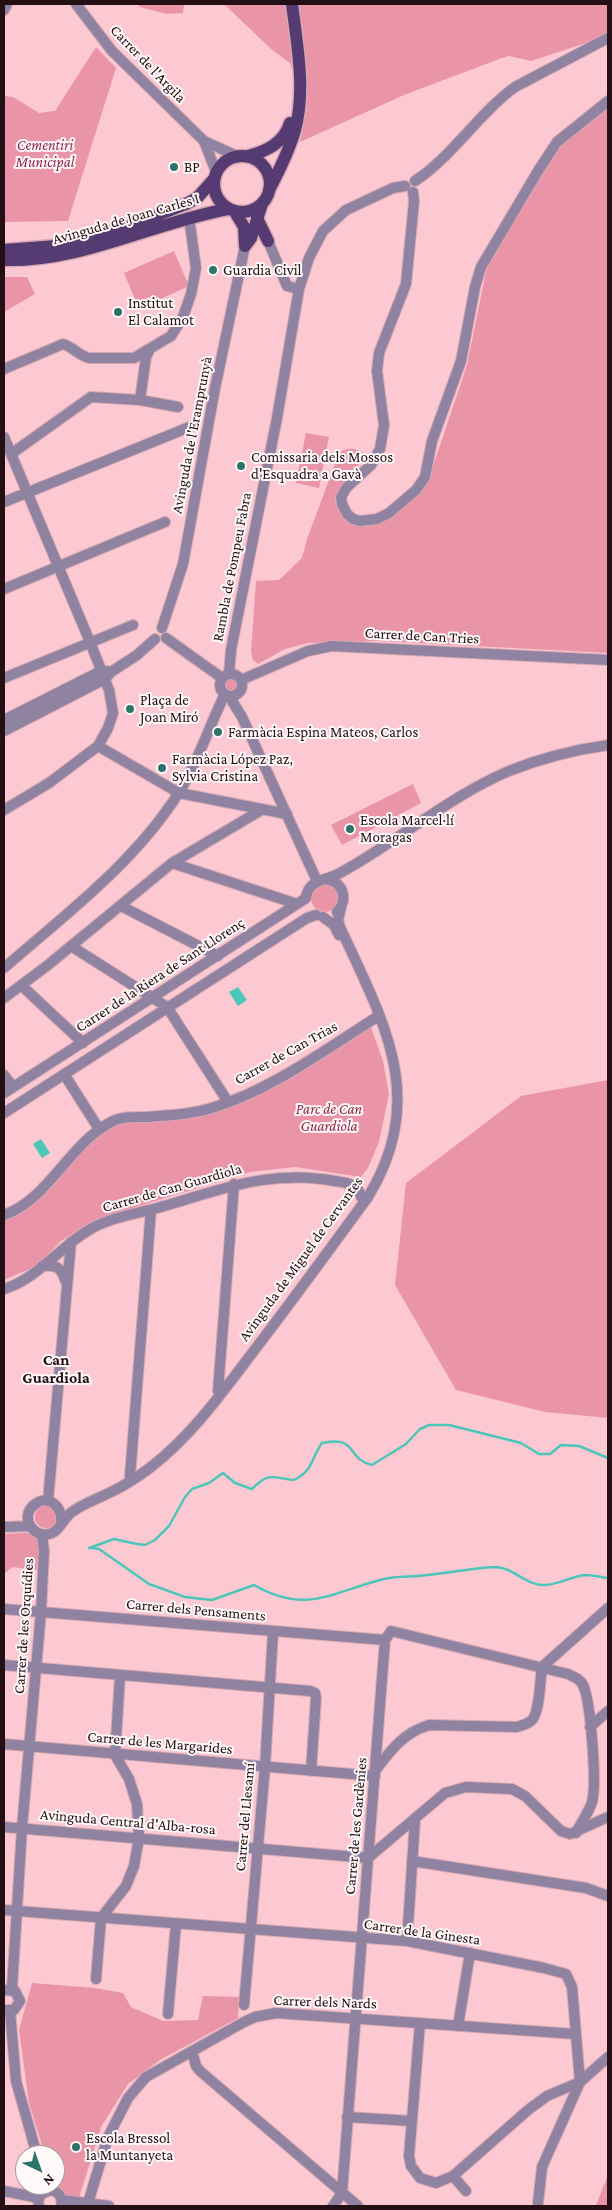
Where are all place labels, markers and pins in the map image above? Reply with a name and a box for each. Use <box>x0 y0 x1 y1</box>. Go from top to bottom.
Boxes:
place label: BP <box>184 158 200 176</box>
marker: BP <box>168 161 180 173</box>
place label: Guardia Civil <box>223 261 302 279</box>
marker: Guardia Civil <box>207 264 219 276</box>
place label: Institut El Calamot <box>128 294 194 329</box>
marker: Institut El Calamot <box>112 306 124 318</box>
place label: Comissaria dels Mossos d'Esquadra a Gavà <box>251 448 393 483</box>
marker: Comissaria dels Mossos d'Esquadra a Gavà <box>235 460 247 472</box>
place label: Plaça de Joan Miró <box>140 691 199 726</box>
marker: Plaça de Joan Miró <box>124 703 136 715</box>
place label: Farmàcia Espina Mateos, Carlos <box>228 723 418 741</box>
marker: Farmàcia Espina Mateos, Carlos <box>212 726 224 738</box>
place label: Farmàcia López Paz, Sylvia Cristina <box>172 750 293 785</box>
marker: Farmàcia López Paz, Sylvia Cristina <box>156 762 168 774</box>
place label: Escola Marcel·lí Moragas <box>360 811 454 846</box>
marker: Escola Marcel·lí Moragas <box>344 823 356 835</box>
place label: Escola Bressol la Muntanyeta <box>86 2129 173 2164</box>
marker: Escola Bressol la Muntanyeta <box>70 2141 82 2153</box>

